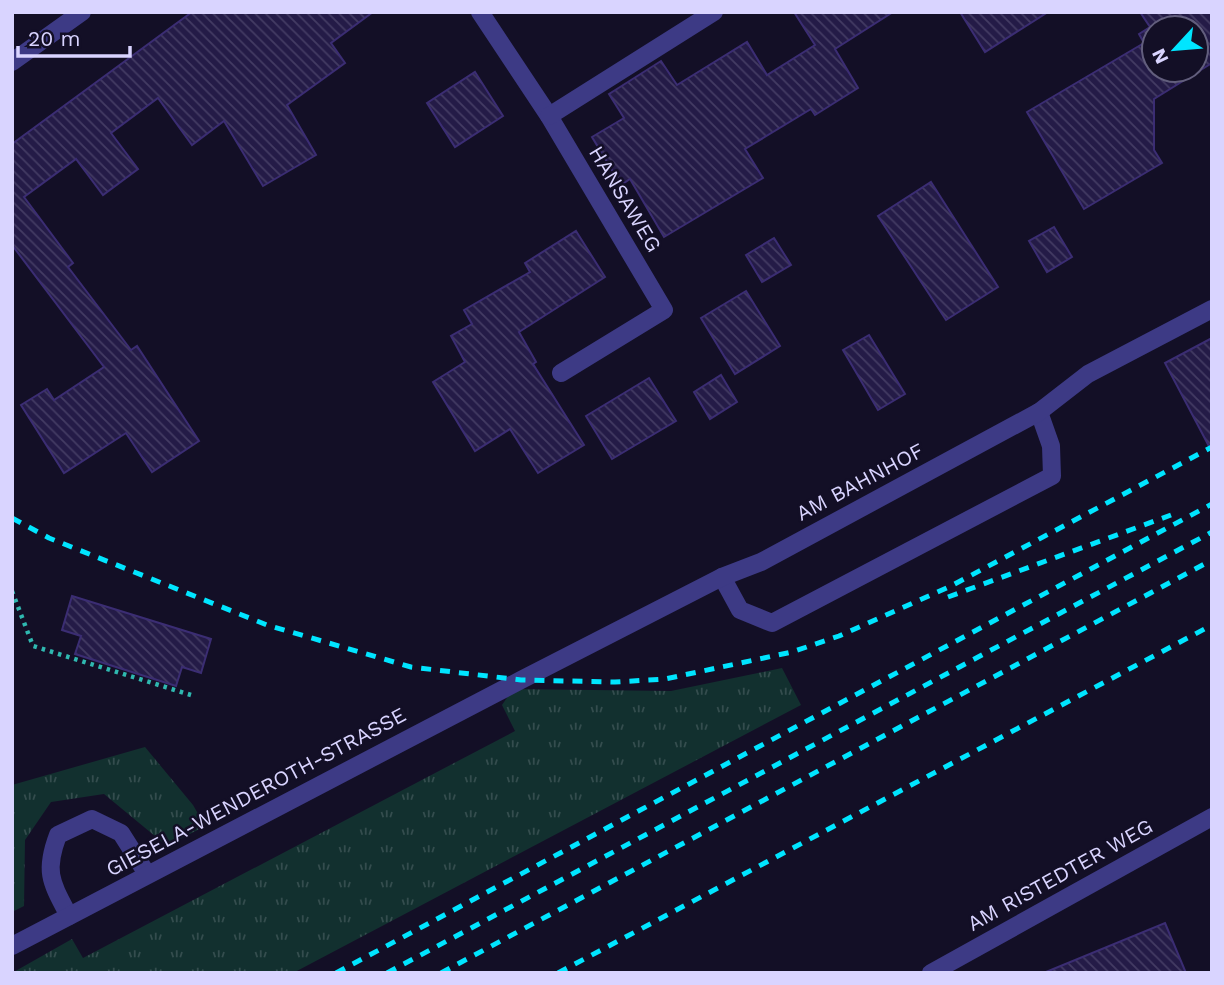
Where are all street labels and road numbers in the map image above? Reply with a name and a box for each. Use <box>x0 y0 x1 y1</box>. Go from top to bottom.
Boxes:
street label: HANSAWEG <box>584 141 667 256</box>
street label: AM BAHNHOF <box>792 437 928 526</box>
street label: GIESELA-WENDEROTH-STRASSE <box>102 702 410 881</box>
street label: AM RISTEDTER WEG <box>963 813 1157 936</box>

